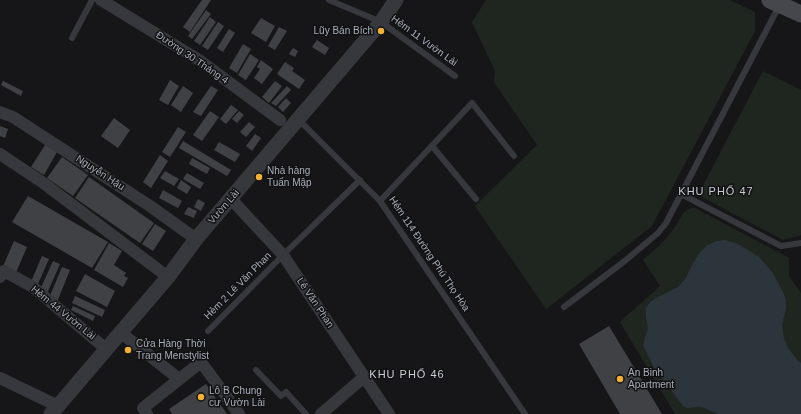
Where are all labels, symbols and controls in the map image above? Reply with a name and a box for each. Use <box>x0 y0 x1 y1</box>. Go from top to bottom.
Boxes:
street label: Hẻm 11 Vườn Lài <box>389 13 459 69</box>
place label: Lũy Bán Bích <box>314 25 373 37</box>
marker: Lũy Bán Bích <box>376 26 386 36</box>
street label: Đường 30 Tháng 4 <box>153 29 231 87</box>
street label: Nguyễn Hậu <box>73 153 127 193</box>
place label: Nhà hàng Tuấn Mập <box>267 165 312 188</box>
marker: Nhà hàng Tuấn Mập <box>254 172 264 182</box>
district label: KHU PHỐ 47 <box>678 185 754 199</box>
street label: Vườn Lài <box>206 187 242 227</box>
street label: Hẻm 114 Đường Phú Thọ Hòa <box>386 194 472 314</box>
street label: Hẻm 2 Lê Văn Phan <box>202 250 274 322</box>
street label: Lê Văn Phan <box>294 276 336 330</box>
street label: Hẻm 44 Vườn Lài <box>28 283 98 343</box>
place label: Cửa Hàng Thời Trang Menstylist <box>136 338 209 362</box>
marker: Cửa Hàng Thời Trang Menstylist <box>123 345 133 355</box>
place label: An Binh Apartment <box>628 367 674 390</box>
district label: KHU PHỐ 46 <box>369 368 445 382</box>
marker: An Binh Apartment <box>615 374 625 384</box>
place label: Lô B Chung cư Vườn Lài <box>209 385 265 408</box>
marker: Lô B Chung cư Vườn Lài <box>196 392 206 402</box>

